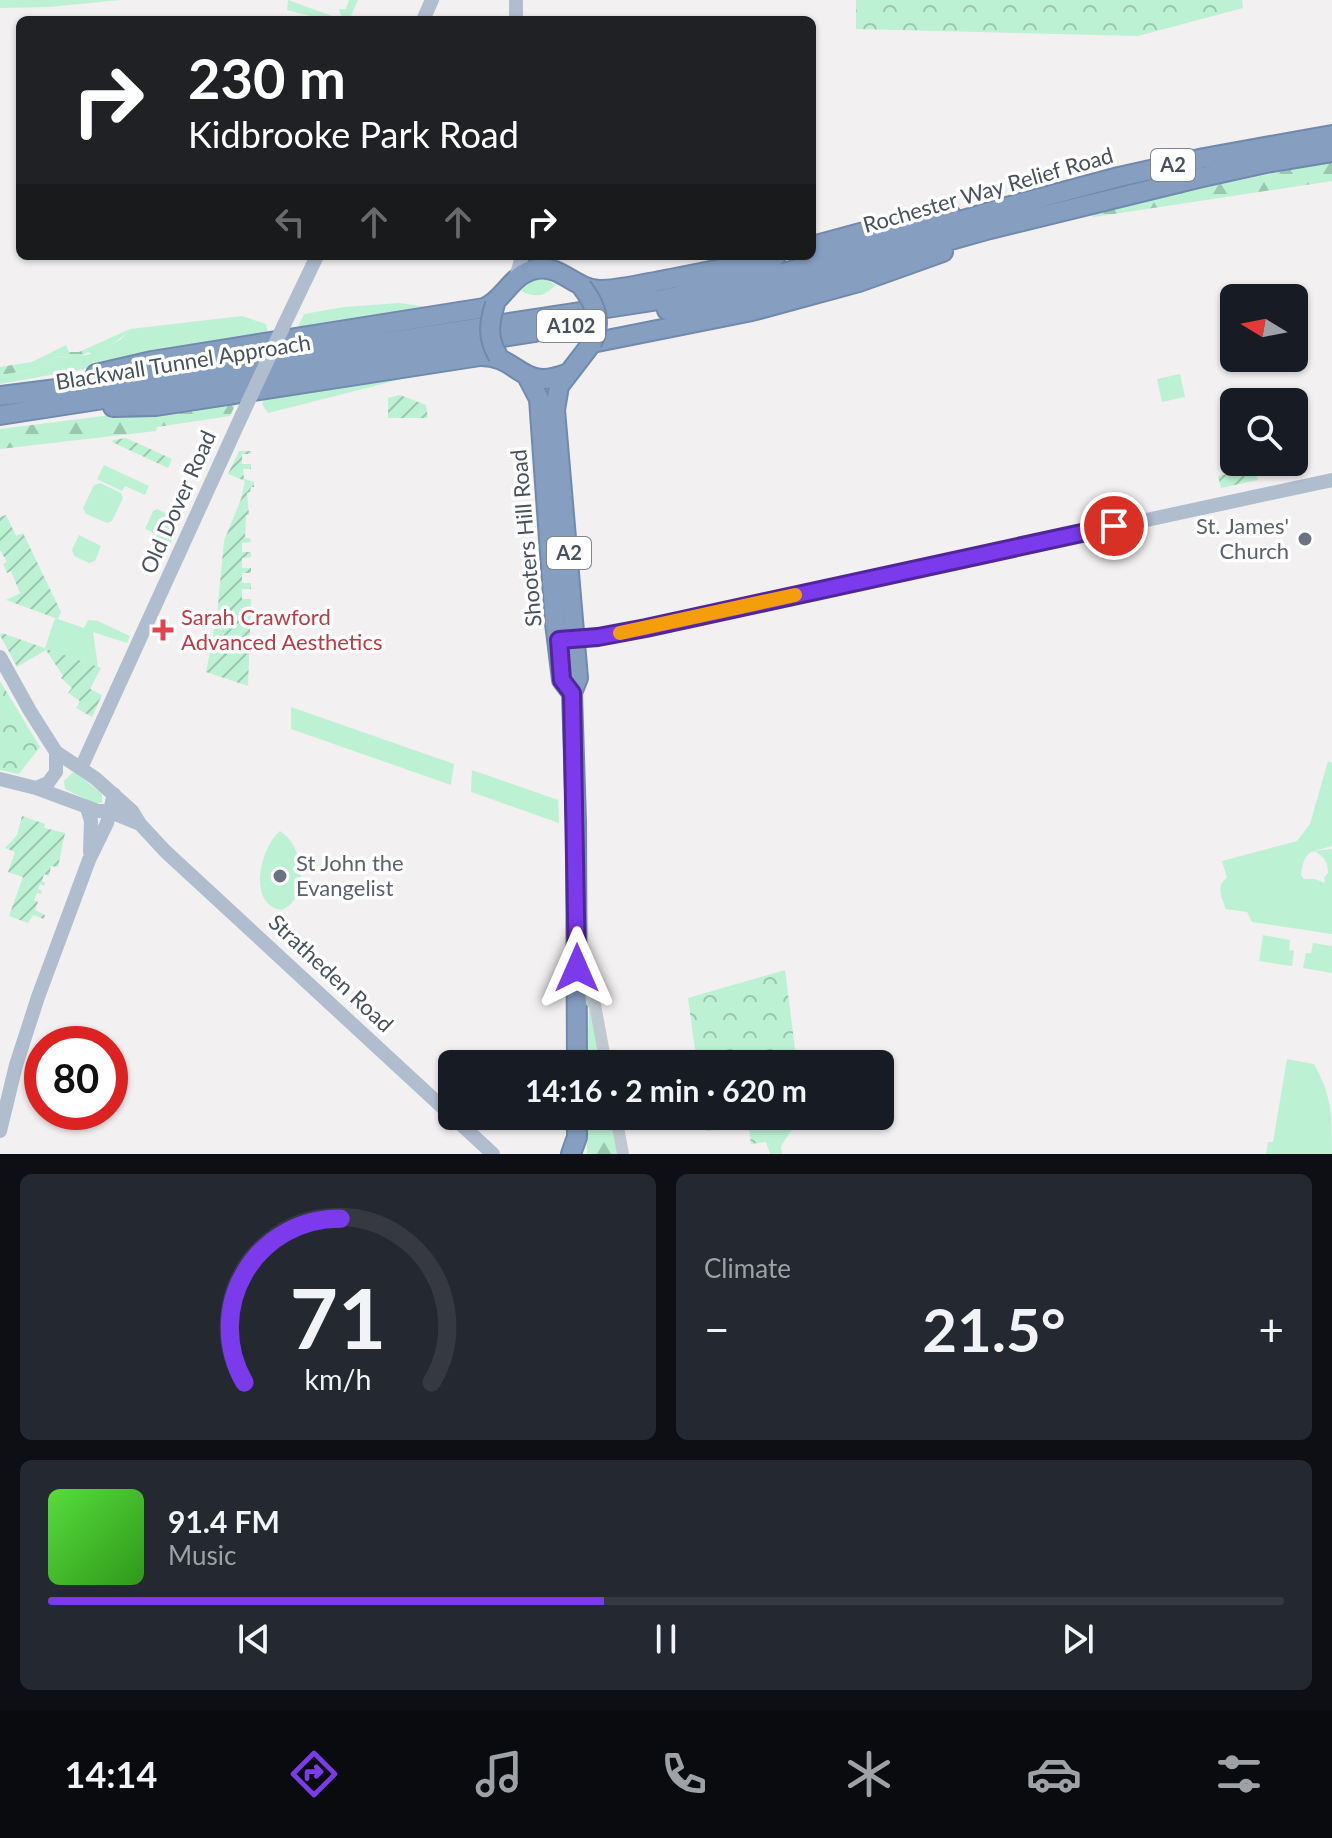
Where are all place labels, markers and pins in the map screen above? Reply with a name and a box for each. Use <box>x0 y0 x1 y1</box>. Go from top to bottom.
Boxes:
pin <box>1080 492 1148 560</box>
place label: St. James' Church <box>1196 512 1289 564</box>
marker: St. James' Church <box>1296 530 1314 548</box>
place label: Sarah Crawford Advanced Aesthetics <box>181 603 382 655</box>
marker: Sarah Crawford Advanced Aesthetics <box>152 619 174 641</box>
place label: St John the Evangelist <box>296 849 404 901</box>
marker: St John the Evangelist <box>271 867 289 885</box>

